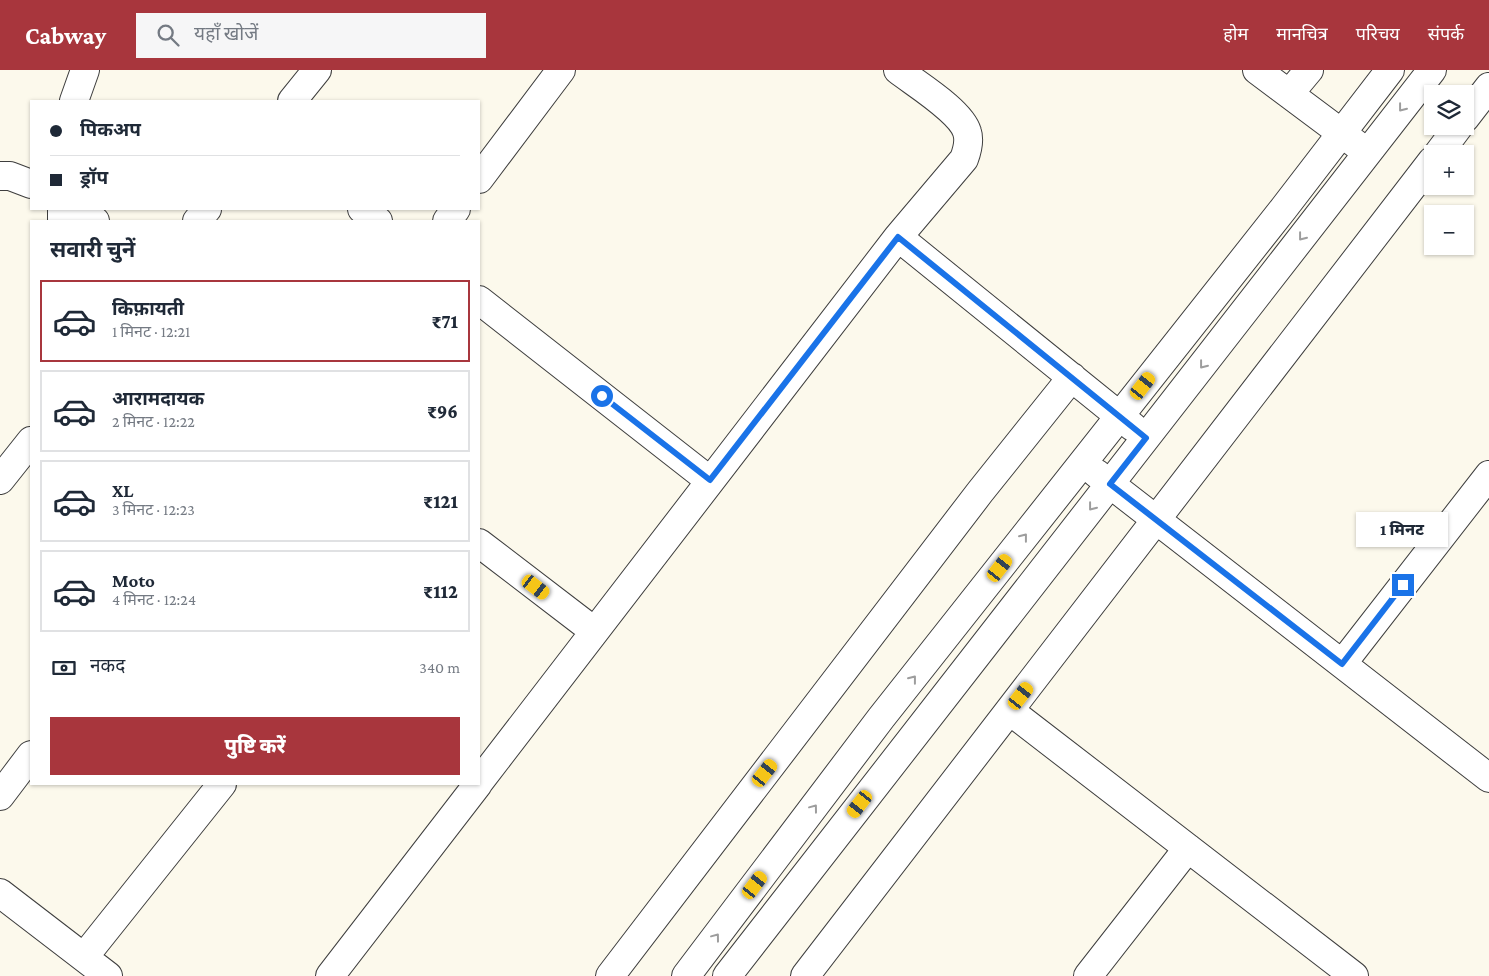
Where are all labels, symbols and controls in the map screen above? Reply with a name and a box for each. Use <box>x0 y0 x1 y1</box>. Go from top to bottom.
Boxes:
search box <box>136 13 486 58</box>
icon: search <box>154 21 182 49</box>
text: Cabway <box>25 22 106 49</box>
text: यहाँ खोजें <box>194 23 258 44</box>
text: होम <box>1223 24 1248 44</box>
text: मानचित्र <box>1276 24 1328 44</box>
text: परिचय <box>1356 24 1400 44</box>
text: संपर्क <box>1428 24 1464 44</box>
map controls <box>1424 85 1474 255</box>
button: layers <box>1424 85 1474 135</box>
one-way arrow <box>1399 103 1408 112</box>
text: पिकअप <box>80 119 141 140</box>
button: + <box>1424 145 1474 195</box>
text: ड्रॉप <box>80 167 108 188</box>
button: − <box>1424 205 1474 255</box>
one-way arrow <box>1300 231 1308 240</box>
text: सवारी चुनें <box>50 237 135 262</box>
text: किफ़ायती <box>112 298 184 319</box>
icon: car <box>52 299 97 344</box>
text: ₹71 <box>432 311 458 332</box>
text: 1 मिनट · 12:21 <box>112 323 190 340</box>
one-way arrow <box>1200 359 1208 368</box>
car <box>1127 370 1158 402</box>
route start <box>591 385 613 407</box>
text: आरामदायक <box>112 388 204 409</box>
icon: car <box>52 389 97 434</box>
text: ₹96 <box>427 401 458 422</box>
text: 2 मिनट · 12:22 <box>112 413 195 430</box>
icon: car <box>52 479 97 524</box>
text: XL <box>112 480 134 501</box>
text: ₹121 <box>423 491 458 512</box>
text: 3 मिनट · 12:23 <box>112 501 195 518</box>
one-way arrow <box>1089 501 1097 510</box>
callout: 1 मिनट <box>1357 512 1449 548</box>
text: 1 मिनट <box>1380 521 1424 538</box>
one-way arrow <box>1018 533 1027 543</box>
car <box>984 552 1015 584</box>
icon: car <box>52 569 97 614</box>
text: Moto <box>112 570 155 591</box>
car <box>519 572 552 602</box>
route end <box>1392 574 1414 596</box>
text: ₹112 <box>423 581 458 602</box>
text: 4 मिनट · 12:24 <box>112 591 196 608</box>
icon: cash <box>50 654 78 682</box>
text: नकद <box>90 655 125 676</box>
text: 340 m <box>419 659 460 676</box>
one-way arrow <box>907 675 916 684</box>
car <box>1005 680 1036 712</box>
button: पुष्टि करें <box>50 717 460 775</box>
car <box>749 757 780 789</box>
car <box>844 788 875 820</box>
one-way arrow <box>808 805 816 814</box>
car <box>739 869 770 901</box>
one-way arrow <box>710 934 718 943</box>

